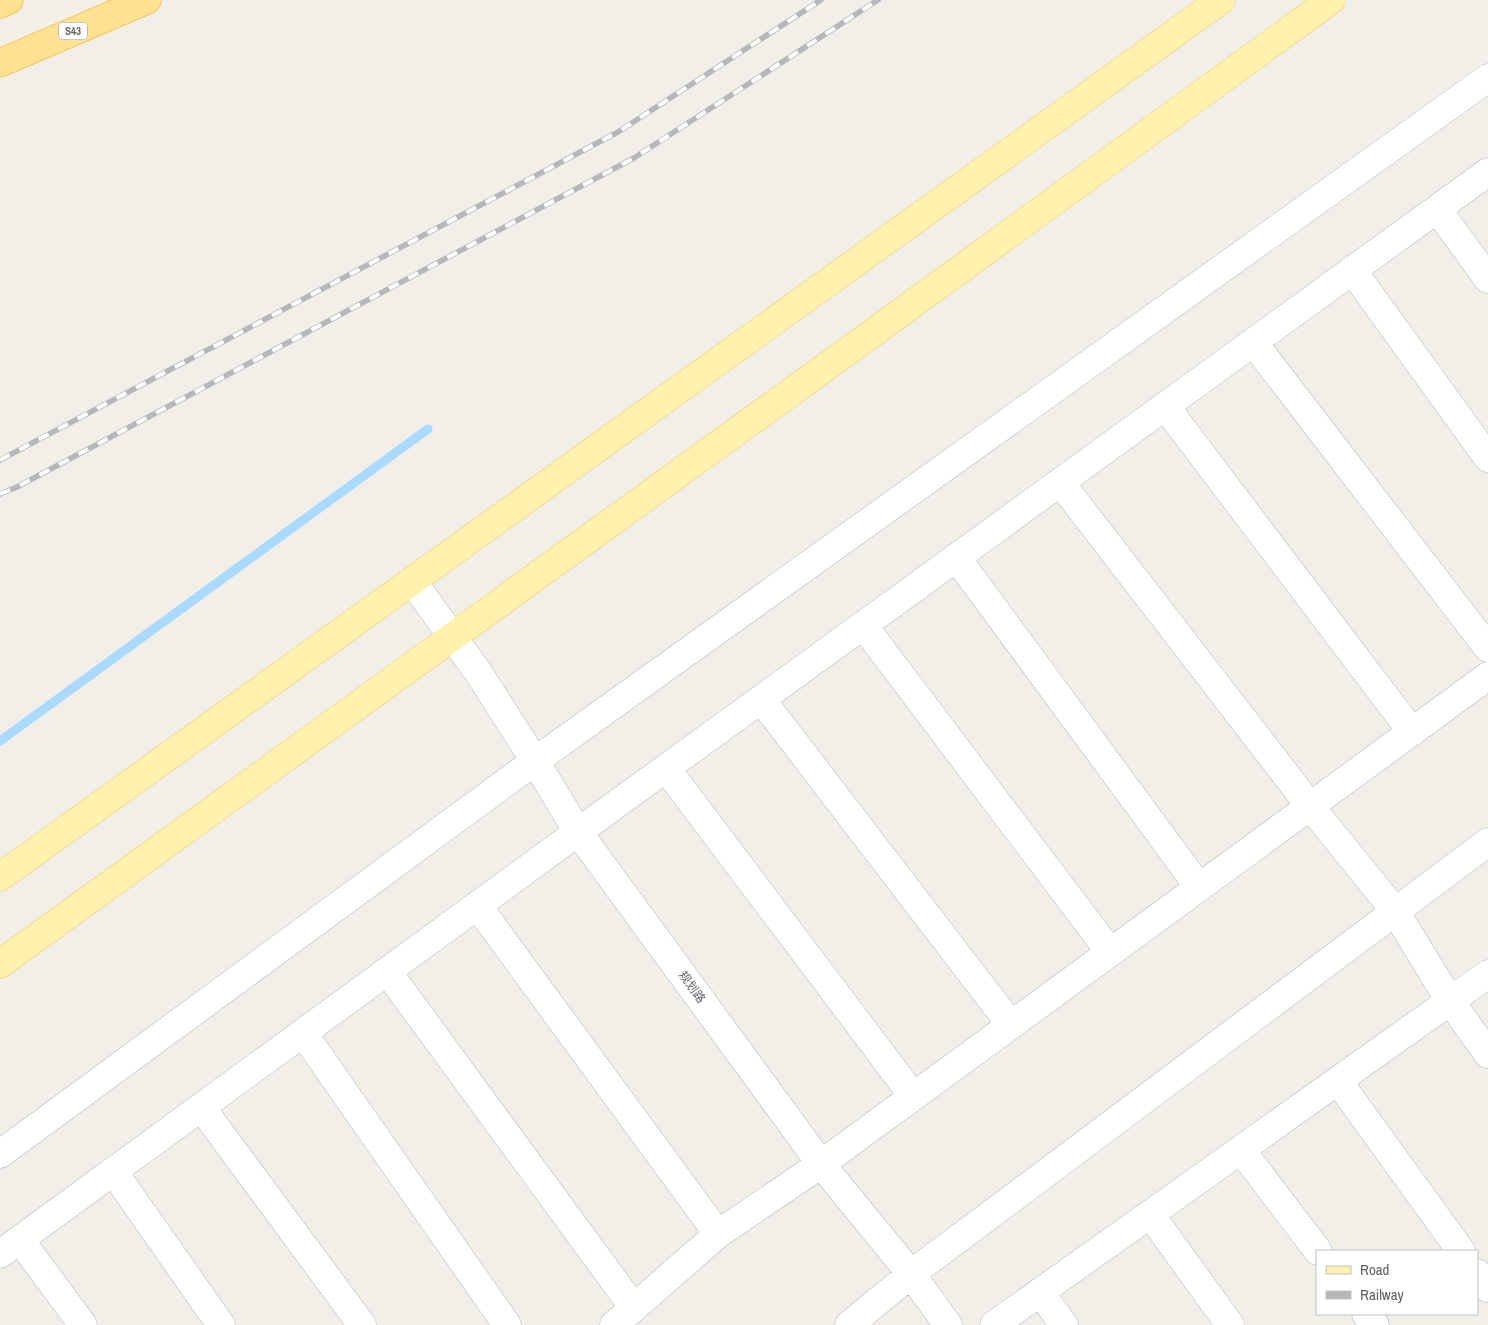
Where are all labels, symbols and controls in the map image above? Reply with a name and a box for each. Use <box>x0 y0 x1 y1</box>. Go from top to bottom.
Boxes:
road number: S43 <box>59 22 87 40</box>
street label: 规划路 <box>675 968 709 1006</box>
legend <box>1316 1250 1478 1315</box>
text: Road <box>1360 1259 1389 1280</box>
text: Railway <box>1360 1284 1405 1305</box>

